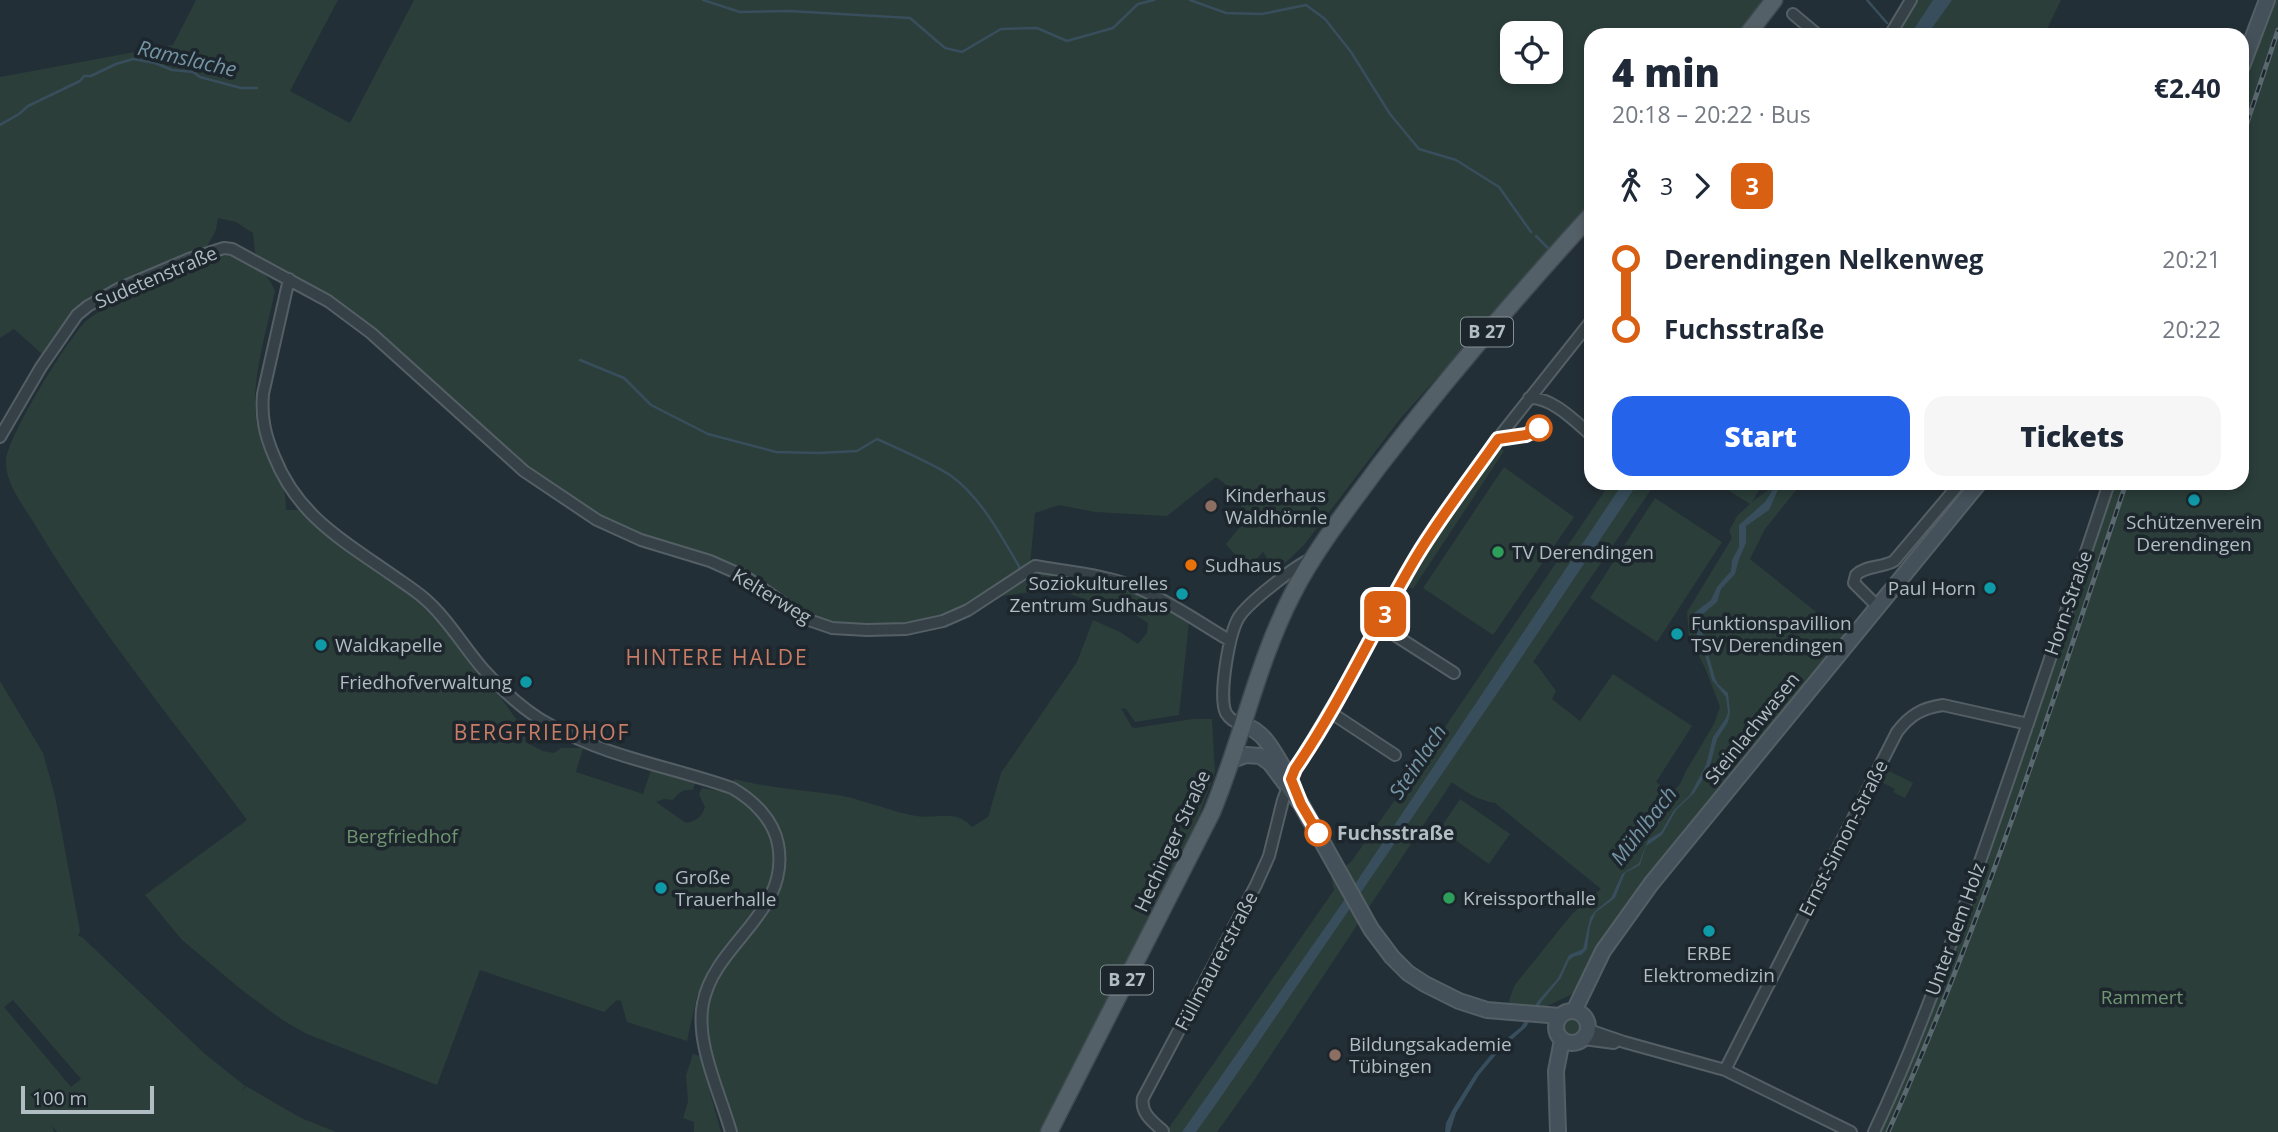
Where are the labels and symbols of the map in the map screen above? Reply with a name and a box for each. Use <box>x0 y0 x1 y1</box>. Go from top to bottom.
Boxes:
water label: Ramslache <box>135 33 239 83</box>
street label: Sudetenstraße <box>91 240 221 314</box>
road number: B 27 <box>1461 318 1513 346</box>
unlabelled marker <box>1526 415 1552 441</box>
place label: Kinderhaus Waldhörnle <box>1225 482 1328 530</box>
marker: Schützenverein Derendingen <box>2186 492 2202 508</box>
marker: Kinderhaus Waldhörnle <box>1203 498 1219 514</box>
place label: Schützenverein Derendingen <box>2126 509 2262 557</box>
place label: TV Derendingen <box>1512 539 1654 565</box>
marker: TV Derendingen <box>1490 544 1506 560</box>
street label: Horn-Straße <box>2038 547 2098 659</box>
place label: Sudhaus <box>1205 552 1282 578</box>
marker: Sudhaus <box>1183 557 1199 573</box>
street label: Kelterweg <box>728 562 816 630</box>
place label: Soziokulturelles Zentrum Sudhaus <box>1009 570 1168 618</box>
place label: Paul Horn <box>1888 575 1976 601</box>
marker: Paul Horn <box>1982 580 1998 596</box>
marker: Soziokulturelles Zentrum Sudhaus <box>1174 586 1190 602</box>
line badge: 3 <box>1362 591 1408 637</box>
place label: Funktionspavillion TSV Derendingen <box>1691 610 1852 658</box>
marker: Funktionspavillion TSV Derendingen <box>1669 626 1685 642</box>
place label: Waldkapelle <box>335 632 443 658</box>
marker: Waldkapelle <box>313 637 329 653</box>
district label: HINTERE HALDE <box>625 643 809 671</box>
street label: Steinlachwasen <box>1699 667 1805 789</box>
place label: Friedhofverwaltung <box>339 669 512 695</box>
marker: Friedhofverwaltung <box>518 674 534 690</box>
district label: BERGFRIEDHOF <box>454 718 630 746</box>
water label: Steinlach <box>1382 719 1452 804</box>
street label: Ernst-Simon-Straße <box>1792 755 1894 921</box>
street label: Hechinger Straße <box>1128 766 1216 916</box>
water label: Mühlbach <box>1604 780 1683 871</box>
marker: Fuchsstraße <box>1305 820 1331 846</box>
place label: Fuchsstraße <box>1337 820 1454 846</box>
park label: Bergfriedhof <box>346 823 459 849</box>
street label: Unter dem Holz <box>1919 859 1991 999</box>
place label: Große Trauerhalle <box>675 864 776 912</box>
marker: Große Trauerhalle <box>653 880 669 896</box>
place label: Kreissporthalle <box>1463 885 1596 911</box>
street label: Füllmaurerstraße <box>1168 887 1264 1035</box>
marker: Kreissporthalle <box>1441 890 1457 906</box>
marker: ERBE Elektromedizin <box>1701 923 1717 939</box>
place label: ERBE Elektromedizin <box>1643 940 1775 988</box>
road number: B 27 <box>1101 965 1153 995</box>
park label: Rammert <box>2101 984 2184 1010</box>
place label: Bildungsakademie Tübingen <box>1349 1031 1512 1079</box>
marker: Bildungsakademie Tübingen <box>1327 1047 1343 1063</box>
scale bar <box>21 1083 154 1115</box>

